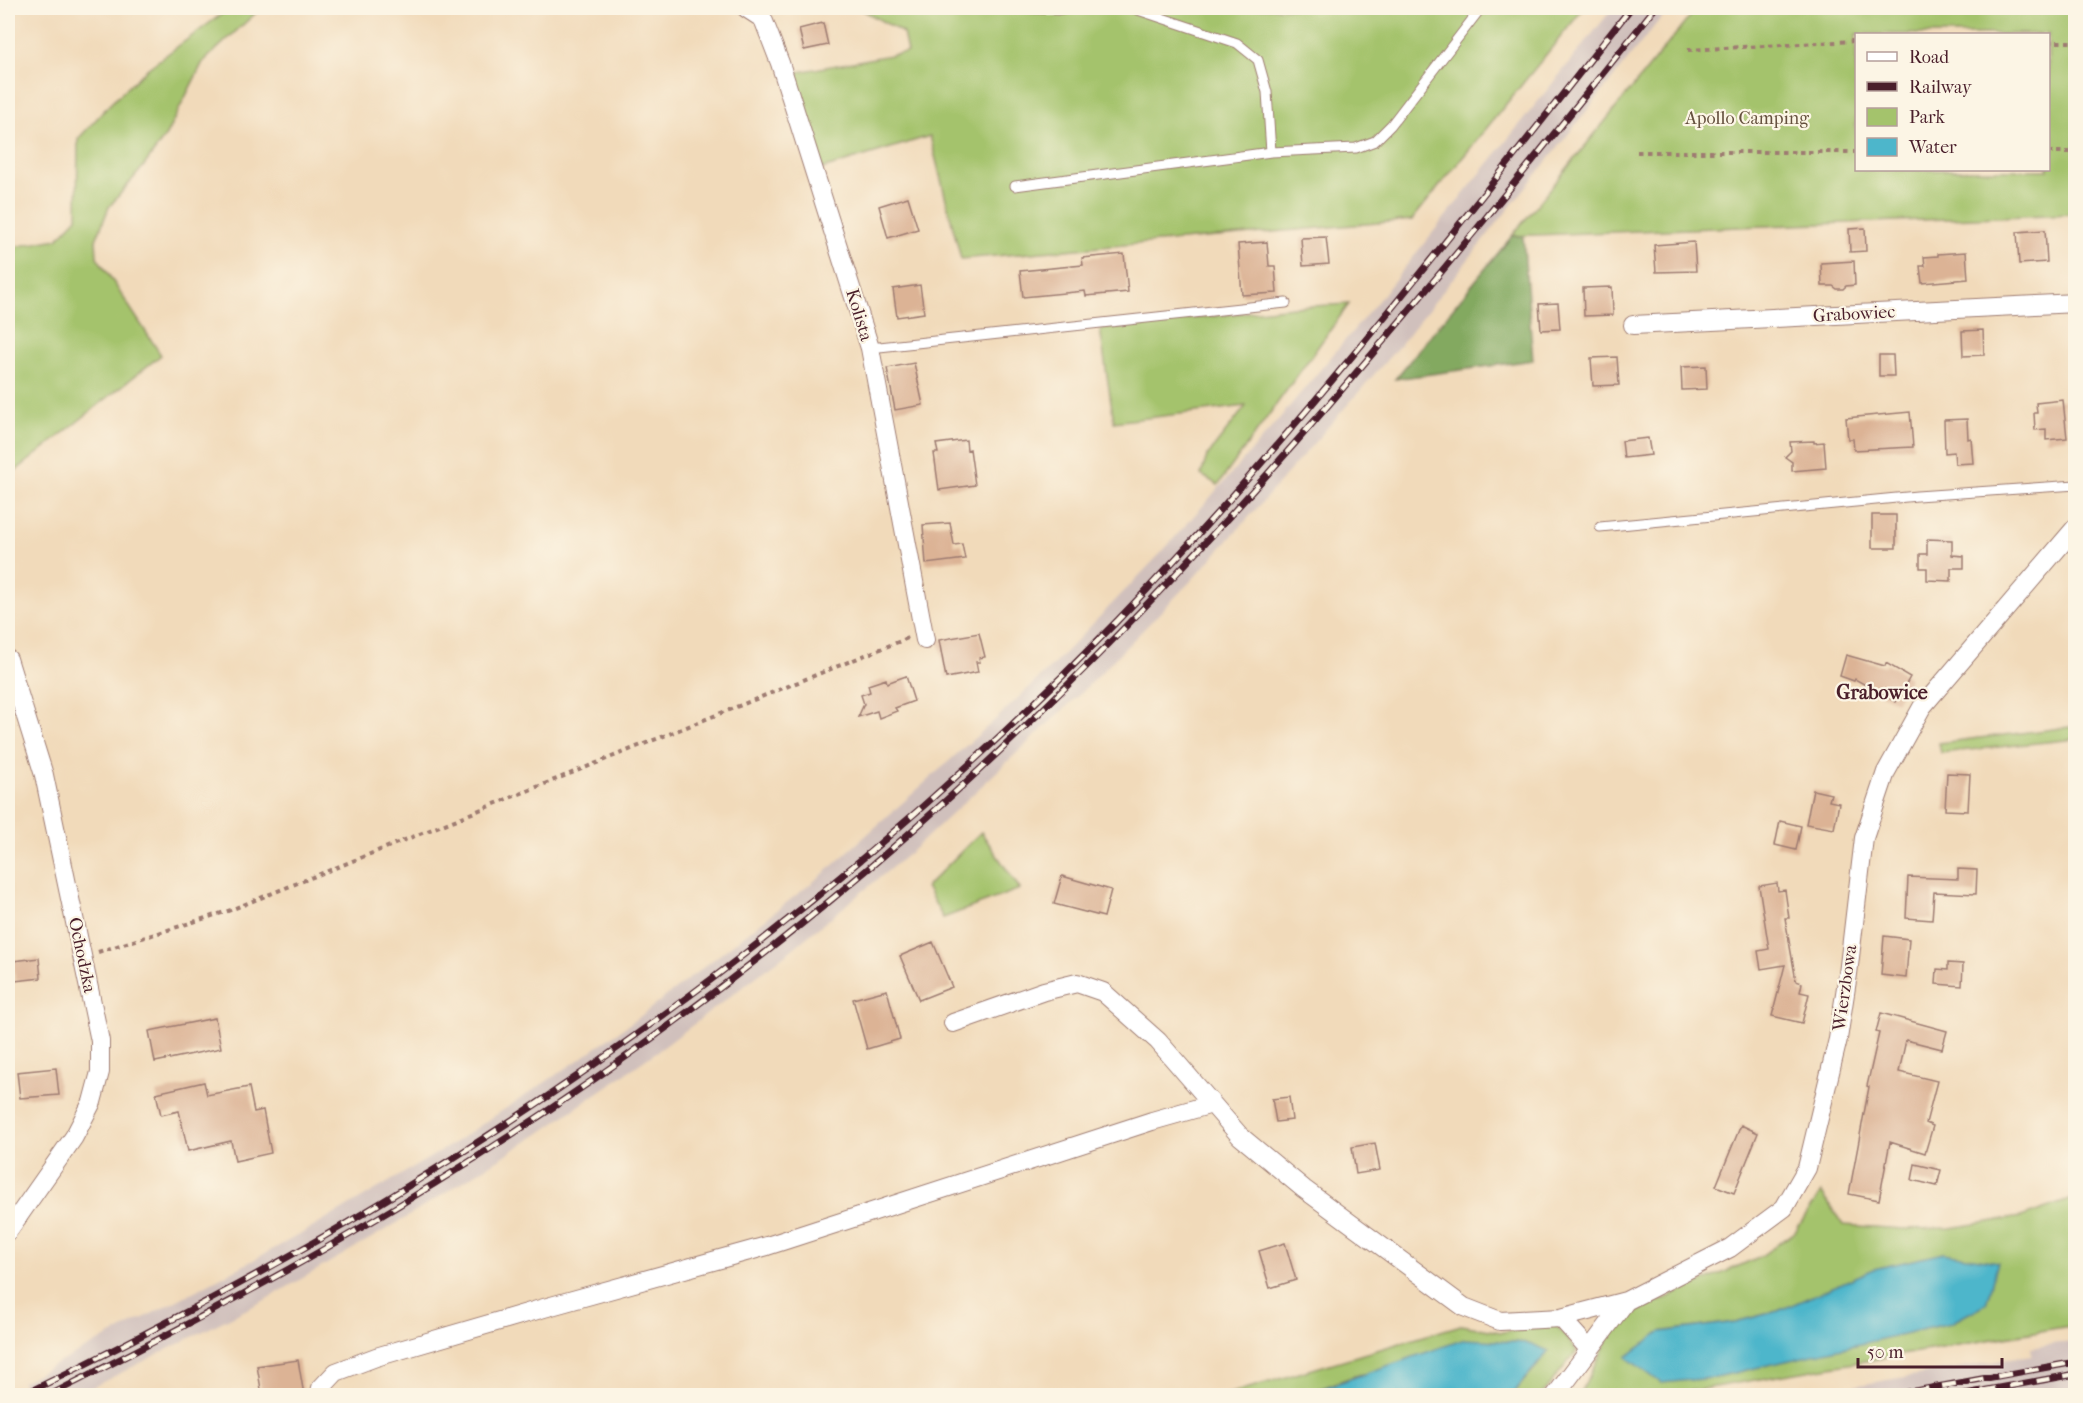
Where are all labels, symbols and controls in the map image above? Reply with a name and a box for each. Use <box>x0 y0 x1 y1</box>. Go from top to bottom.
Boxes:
legend <box>1855 33 2050 171</box>
text: Road <box>1909 47 1949 68</box>
text: Railway <box>1909 77 1973 98</box>
text: Park <box>1909 107 1946 128</box>
park label: Apollo Camping <box>1684 108 1809 129</box>
text: Water <box>1908 137 1957 158</box>
street label: Kolista <box>841 286 877 344</box>
street label: Grabowiec <box>1812 301 1896 327</box>
district label: Grabowice <box>1836 681 1928 704</box>
street label: Ochodzka <box>64 915 100 995</box>
street label: Wierzbowa <box>1828 943 1862 1034</box>
scale bar <box>1858 1331 2002 1369</box>
text: 50 m <box>1867 1342 1904 1363</box>

